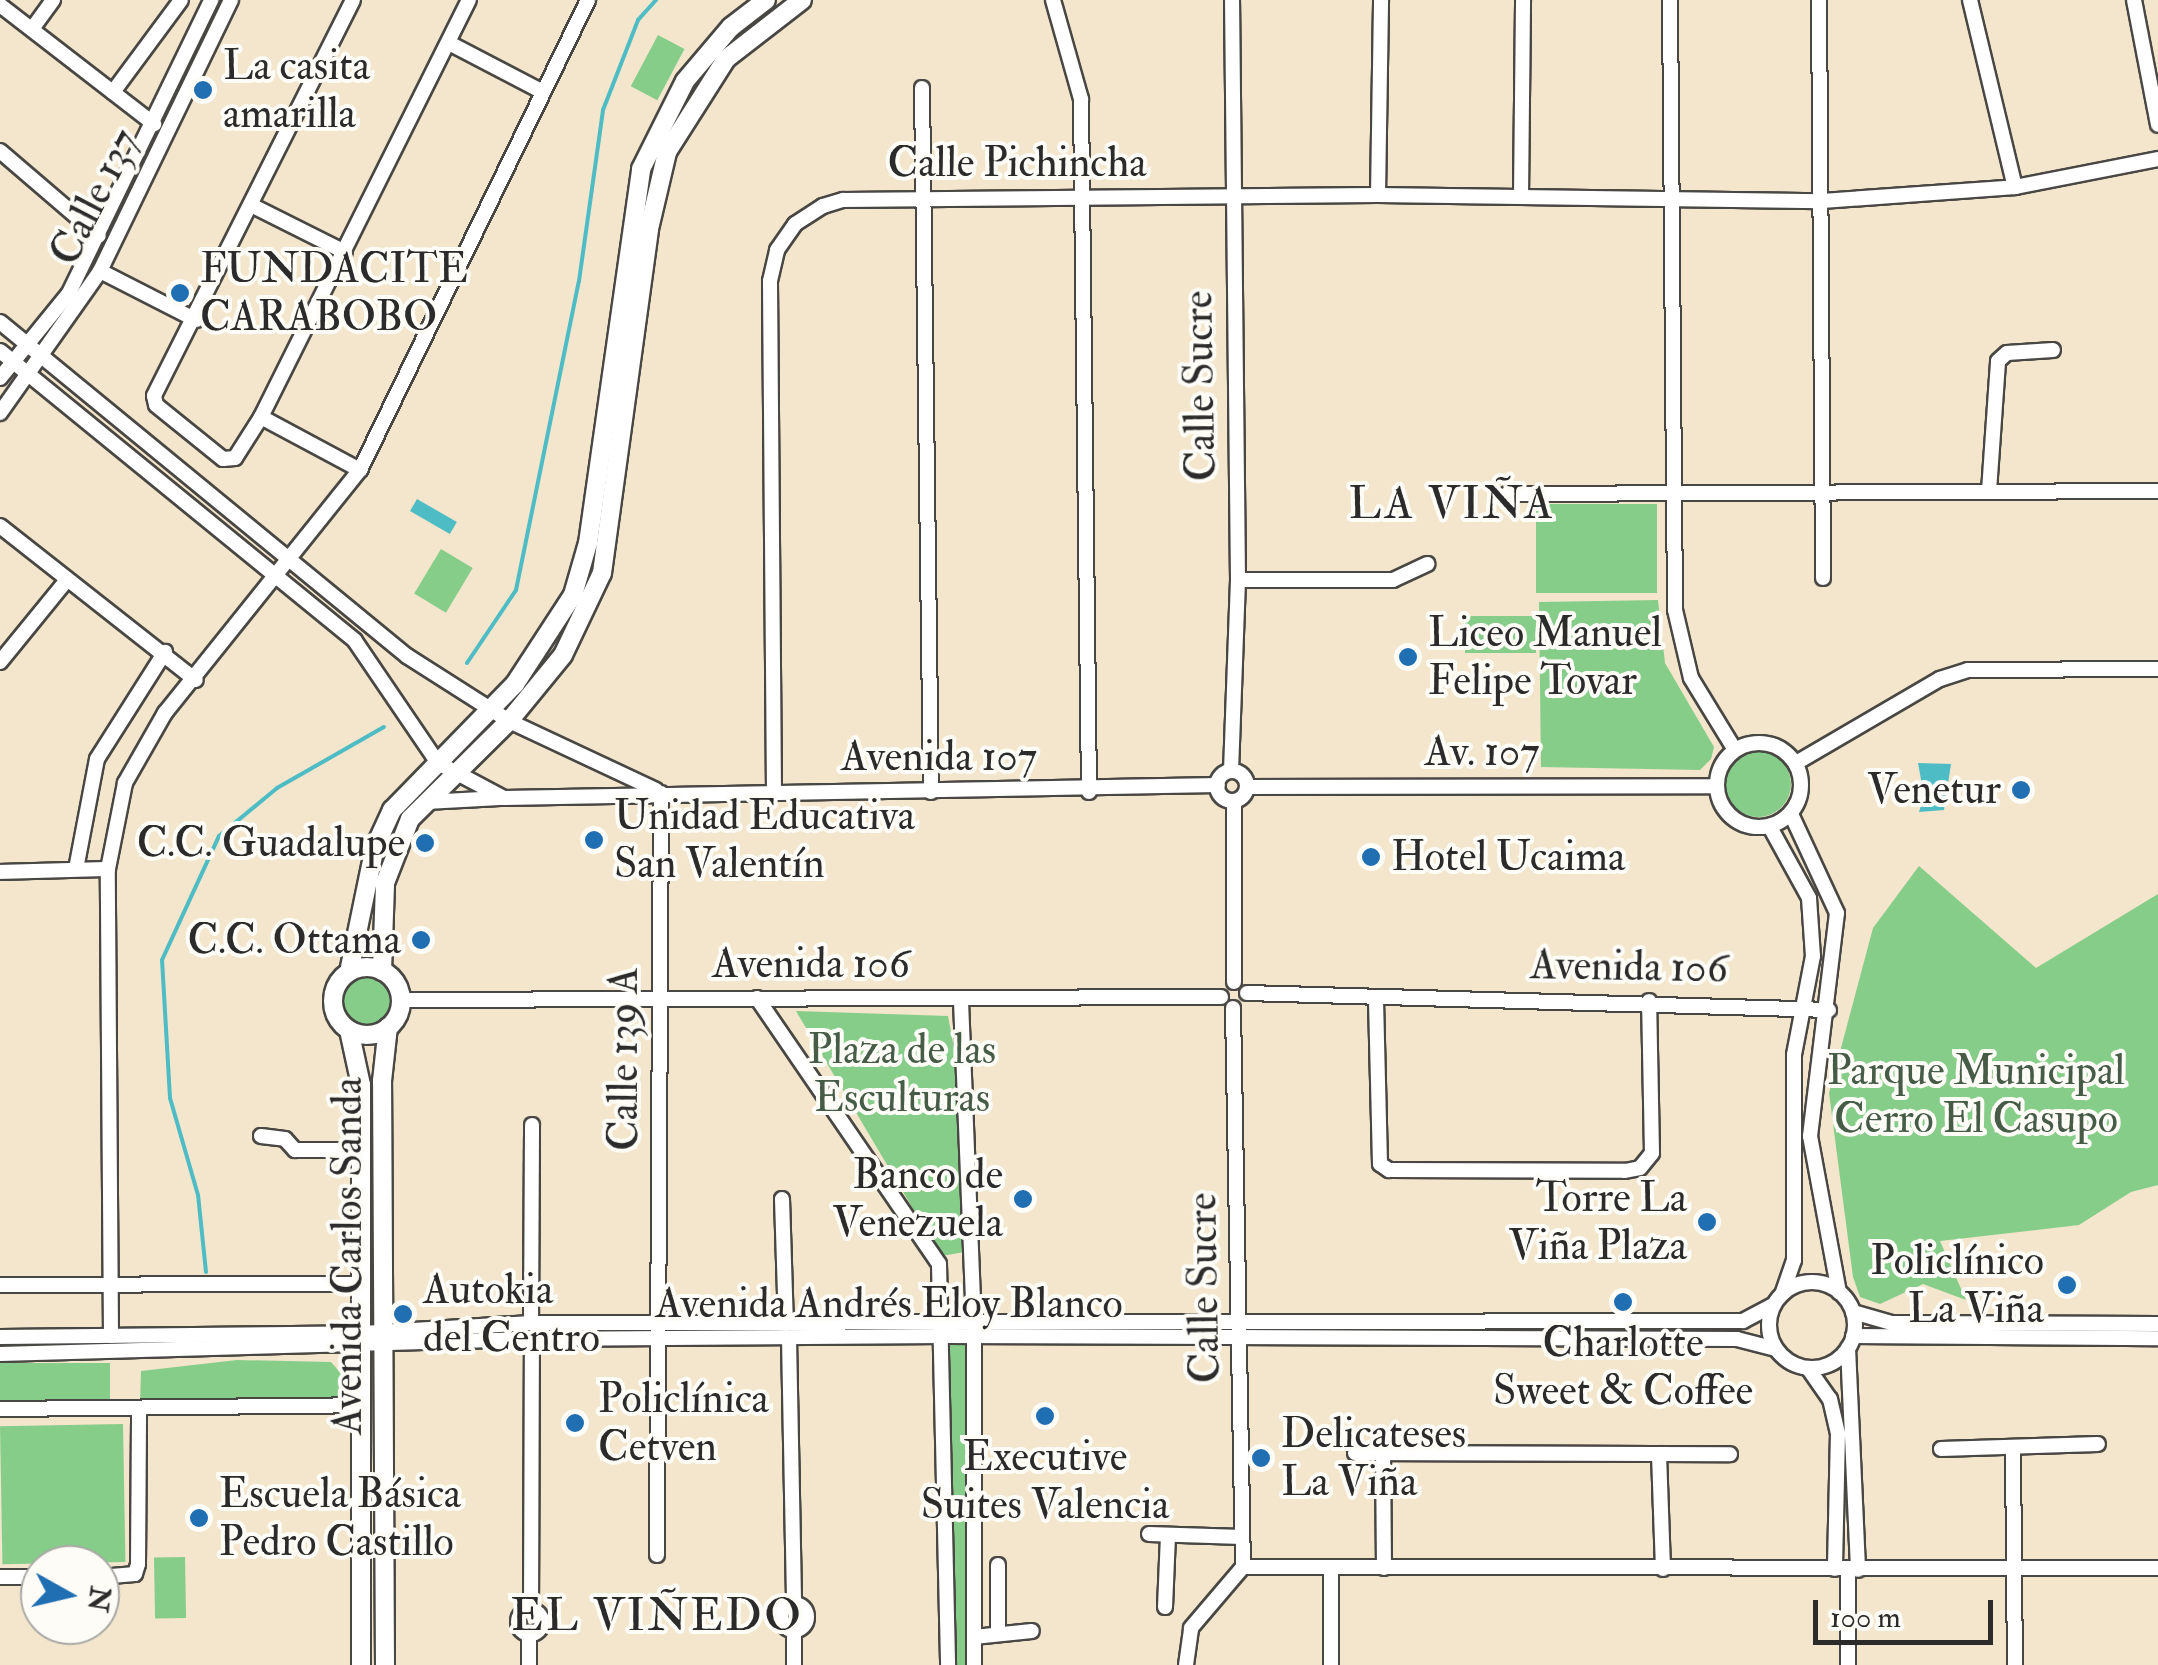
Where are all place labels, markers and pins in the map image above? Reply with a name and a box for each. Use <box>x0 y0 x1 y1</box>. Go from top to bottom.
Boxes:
place label: La casita amarilla <box>223 41 370 140</box>
marker: La casita amarilla <box>192 79 214 101</box>
place label: FUNDACITE CARABOBO <box>200 244 468 342</box>
marker: FUNDACITE CARABOBO <box>169 282 191 304</box>
place label: Liceo Manuel Felipe Tovar <box>1428 608 1662 706</box>
marker: Liceo Manuel Felipe Tovar <box>1397 646 1419 668</box>
place label: Venetur <box>1867 765 2001 815</box>
marker: Venetur <box>2010 779 2032 801</box>
place label: Unidad Educativa San Valentín <box>614 791 915 889</box>
place label: C.C. Guadalupe <box>137 818 405 868</box>
marker: Unidad Educativa San Valentín <box>583 829 605 851</box>
marker: C.C. Guadalupe <box>414 832 436 854</box>
place label: Hotel Ucaima <box>1391 832 1625 882</box>
marker: Hotel Ucaima <box>1360 846 1382 868</box>
place label: C.C. Ottama <box>187 915 401 965</box>
marker: C.C. Ottama <box>410 929 432 951</box>
place label: Banco de Venezuela <box>832 1150 1003 1248</box>
place label: Torre La Viña Plaza <box>1508 1173 1687 1272</box>
marker: Banco de Venezuela <box>1012 1188 1034 1210</box>
marker: Torre La Viña Plaza <box>1696 1211 1718 1233</box>
place label: Policlínico La Viña <box>1870 1236 2044 1334</box>
place label: Autokia del Centro <box>423 1265 600 1364</box>
marker: Policlínico La Viña <box>2054 1272 2080 1298</box>
marker: Charlotte Sweet & Coffee <box>1612 1291 1634 1313</box>
marker: Autokia del Centro <box>392 1303 414 1325</box>
place label: Charlotte Sweet & Coffee <box>1493 1318 1753 1416</box>
place label: Policlínica Cetven <box>598 1374 769 1472</box>
marker: Executive Suites Valencia <box>1034 1405 1056 1427</box>
place label: Delicateses La Viña <box>1281 1409 1466 1508</box>
marker: Policlínica Cetven <box>562 1410 588 1436</box>
place label: Executive Suites Valencia <box>921 1432 1169 1530</box>
marker: Delicateses La Viña <box>1250 1447 1272 1469</box>
place label: Escuela Básica Pedro Castillo <box>219 1469 461 1568</box>
marker: Escuela Básica Pedro Castillo <box>188 1507 210 1529</box>

